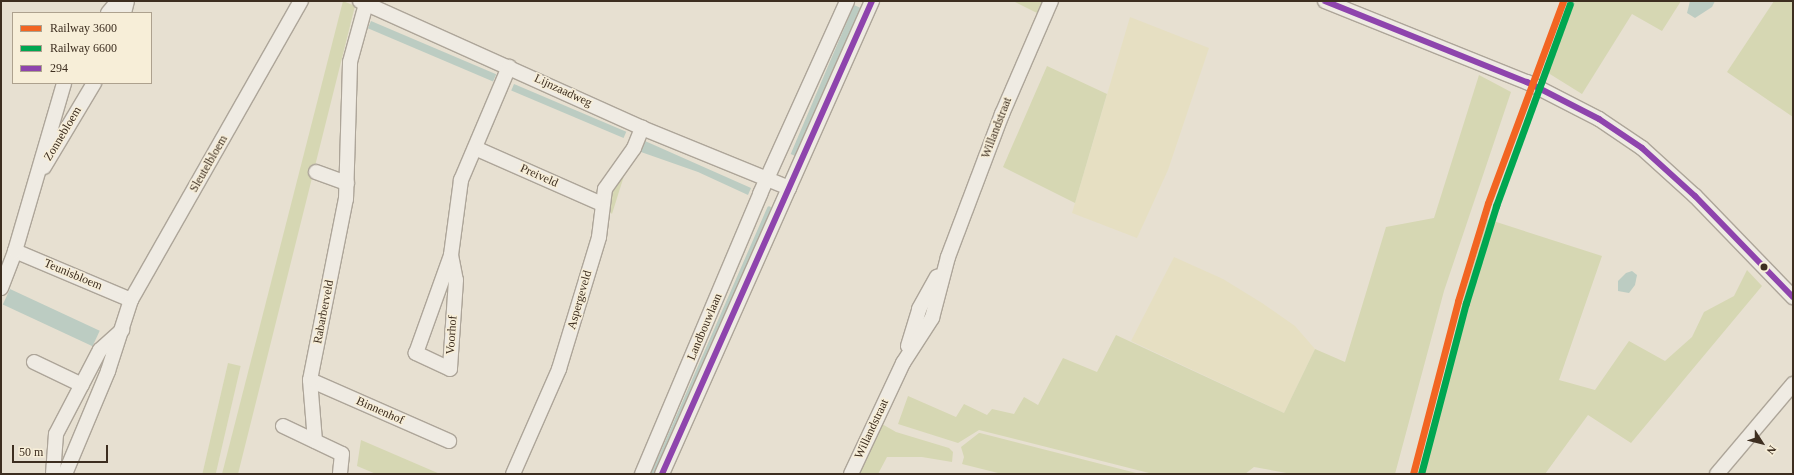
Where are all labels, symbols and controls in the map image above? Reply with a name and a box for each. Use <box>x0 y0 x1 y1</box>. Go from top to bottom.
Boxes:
legend <box>12 12 152 84</box>
text: Railway 3600 <box>50 21 117 35</box>
text: Railway 6600 <box>50 41 117 55</box>
text: 294 <box>50 61 68 75</box>
street label: Lijnzaadweg <box>532 71 594 111</box>
street label: Willandstraat <box>979 95 1015 161</box>
street label: Zonnebloem <box>41 104 85 164</box>
street label: Sleutelbloem <box>187 133 231 195</box>
street label: Preiveld <box>518 161 560 191</box>
street label: Teunisbloem <box>42 256 104 294</box>
unlabelled marker <box>1759 262 1769 272</box>
street label: Aspergeveld <box>565 269 595 331</box>
street label: Rabarberveld <box>311 279 337 345</box>
street label: Landbouwlaan <box>684 291 726 363</box>
street label: Voorhof <box>443 315 461 355</box>
street label: Binnenhof <box>354 394 406 428</box>
street label: Willandstraat <box>852 397 892 461</box>
north arrow <box>1742 423 1782 463</box>
scale bar <box>14 437 110 463</box>
text: N <box>1765 443 1779 457</box>
text: 50 m <box>19 445 43 459</box>

